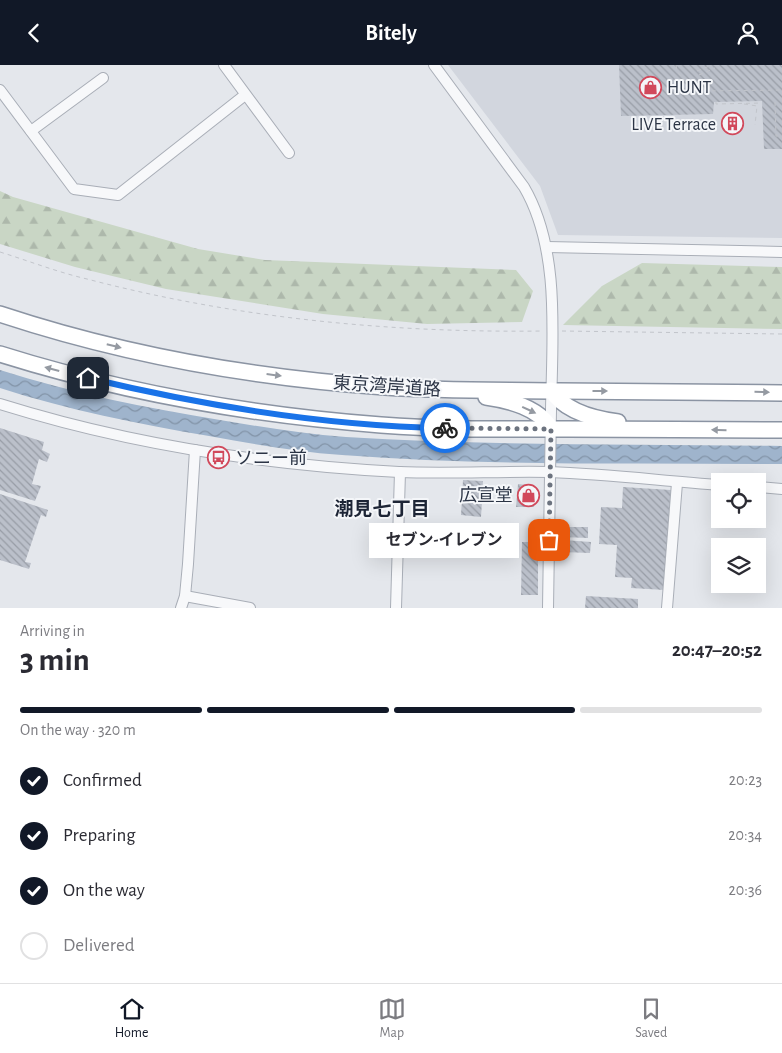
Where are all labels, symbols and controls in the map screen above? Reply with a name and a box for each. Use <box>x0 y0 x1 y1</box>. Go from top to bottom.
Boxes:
icon: back <box>20 19 48 47</box>
icon: person <box>734 19 762 47</box>
text: Bitely <box>365 22 417 44</box>
shop icon: HUNT <box>639 75 663 99</box>
place label: HUNT <box>667 79 712 97</box>
building icon: LIVE Terrace <box>720 112 744 136</box>
place label: LIVE Terrace <box>631 116 716 134</box>
one-way arrow <box>107 342 122 350</box>
pin <box>67 357 109 399</box>
icon: home <box>74 364 102 392</box>
one-way arrow <box>45 365 60 373</box>
one-way arrow <box>266 371 282 379</box>
street label: 東京湾岸道路 <box>332 372 442 400</box>
one-way arrow <box>592 387 608 395</box>
one-way arrow <box>755 389 771 397</box>
courier <box>420 403 470 453</box>
one-way arrow <box>522 407 536 415</box>
icon: bike <box>431 414 459 442</box>
one-way arrow <box>711 426 727 434</box>
bus stop icon: ソニー前 <box>207 446 231 470</box>
place label: ソニー前 <box>235 448 307 468</box>
map controls <box>711 473 766 593</box>
button: locate <box>711 473 766 528</box>
shop icon: 広宣堂 <box>517 483 541 507</box>
place label: 広宣堂 <box>459 486 513 505</box>
district label: 潮見七丁目 <box>334 499 430 519</box>
pin <box>528 519 570 561</box>
callout: セブン-イレブン <box>369 523 519 557</box>
icon: bag <box>535 526 563 554</box>
text: セブン-イレブン <box>386 532 502 548</box>
button: layers <box>711 538 766 593</box>
text: Arriving in <box>20 623 85 639</box>
text: 20:47–20:52 <box>672 641 762 660</box>
text: 3 min <box>20 644 90 676</box>
text: On the way · 320 m <box>20 722 136 738</box>
icon: check <box>20 767 48 795</box>
text: Confirmed <box>63 771 142 790</box>
text: 20:23 <box>729 772 762 788</box>
icon: check <box>20 822 48 850</box>
text: Preparing <box>63 826 136 845</box>
text: 20:34 <box>728 827 762 843</box>
icon: check <box>20 877 48 905</box>
text: On the way <box>63 881 145 900</box>
text: 20:36 <box>728 882 762 898</box>
text: Delivered <box>63 936 135 955</box>
tab: Home <box>115 995 148 1042</box>
tab: Map <box>378 995 406 1042</box>
tab: Saved <box>635 995 667 1042</box>

